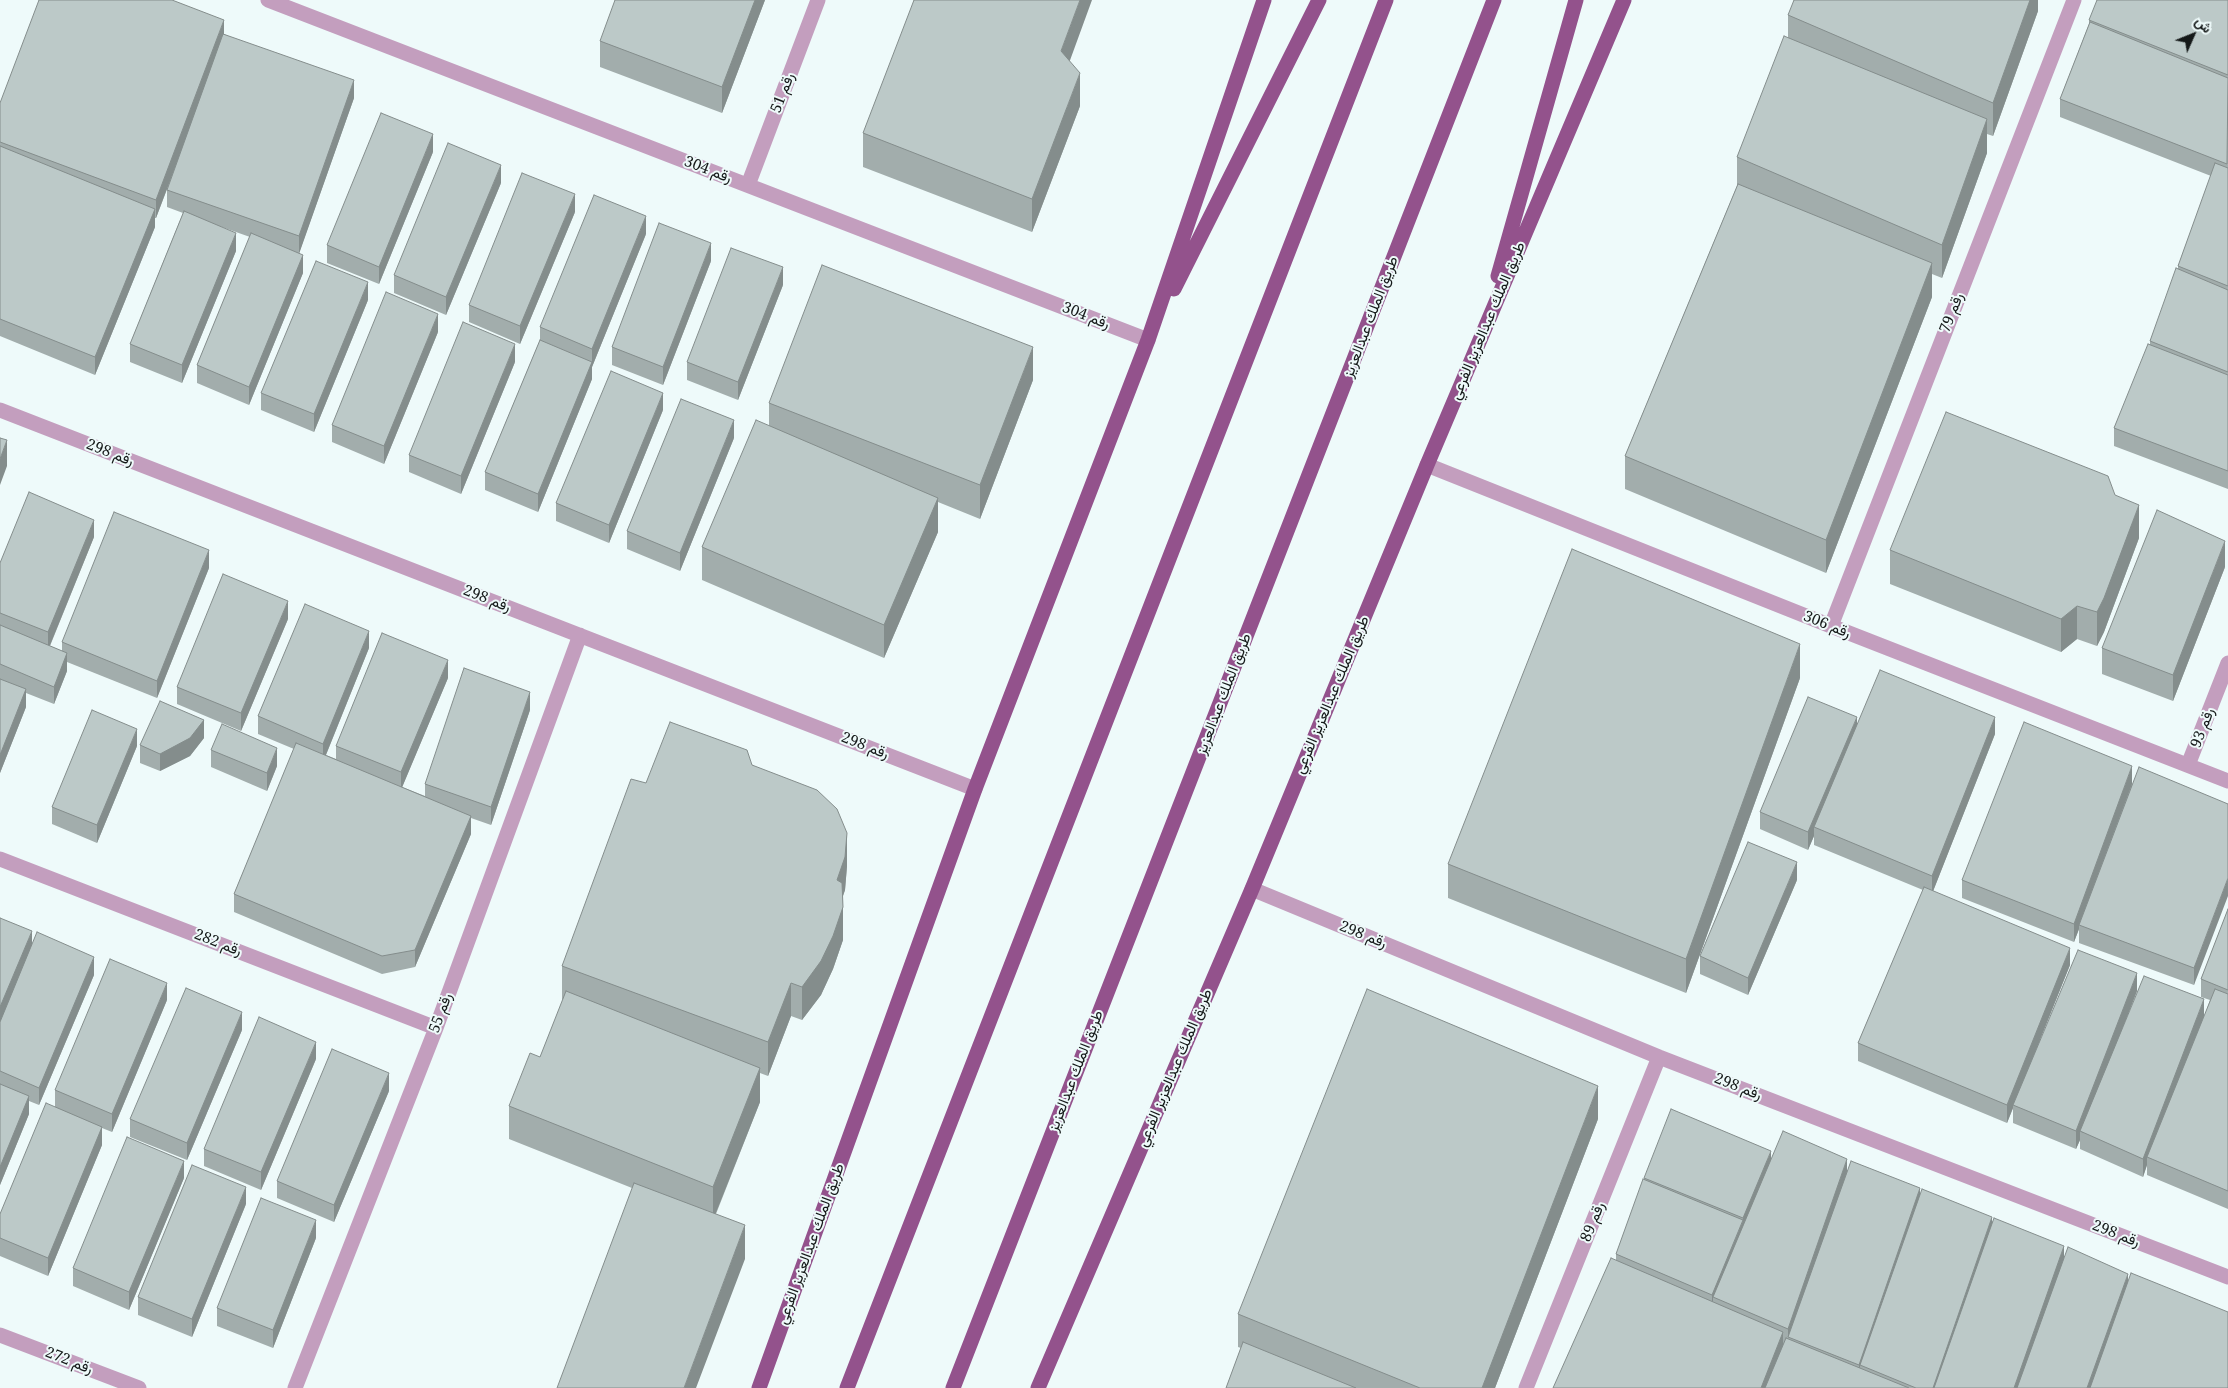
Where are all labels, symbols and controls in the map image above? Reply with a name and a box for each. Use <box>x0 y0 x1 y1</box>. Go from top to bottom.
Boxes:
north arrow <box>2168 10 2218 60</box>
text: ش <box>2191 12 2217 37</box>
street label: رقم 51 <box>767 71 799 115</box>
street label: رقم 304 <box>682 153 734 187</box>
street label: طريق الملك عبدالعزيز الفرعي <box>1447 239 1529 403</box>
street label: طريق الملك عبدالعزيز <box>1340 254 1402 380</box>
street label: رقم 79 <box>1936 291 1968 335</box>
street label: رقم 304 <box>1060 299 1112 333</box>
street label: رقم 298 <box>84 436 136 470</box>
street label: رقم 298 <box>461 582 513 616</box>
street label: رقم 306 <box>1801 607 1853 643</box>
street label: طريق الملك عبدالعزيز الفرعي <box>1291 613 1373 777</box>
street label: طريق الملك عبدالعزيز <box>1193 631 1255 757</box>
street label: رقم 93 <box>2187 706 2219 750</box>
street label: رقم 298 <box>839 729 891 763</box>
street label: رقم 298 <box>1337 917 1389 953</box>
street label: رقم 282 <box>192 926 244 960</box>
street label: طريق الملك عبدالعزيز الفرعي <box>1134 986 1216 1150</box>
street label: رقم 55 <box>426 991 456 1035</box>
street label: طريق الملك عبدالعزيز <box>1045 1008 1107 1134</box>
street label: رقم 298 <box>1712 1070 1764 1104</box>
street label: طريق الملك عبدالعزيز الفرعي <box>773 1161 849 1327</box>
street label: رقم 89 <box>1577 1200 1609 1244</box>
street label: رقم 298 <box>2090 1217 2142 1251</box>
street label: رقم 272 <box>43 1344 95 1378</box>

